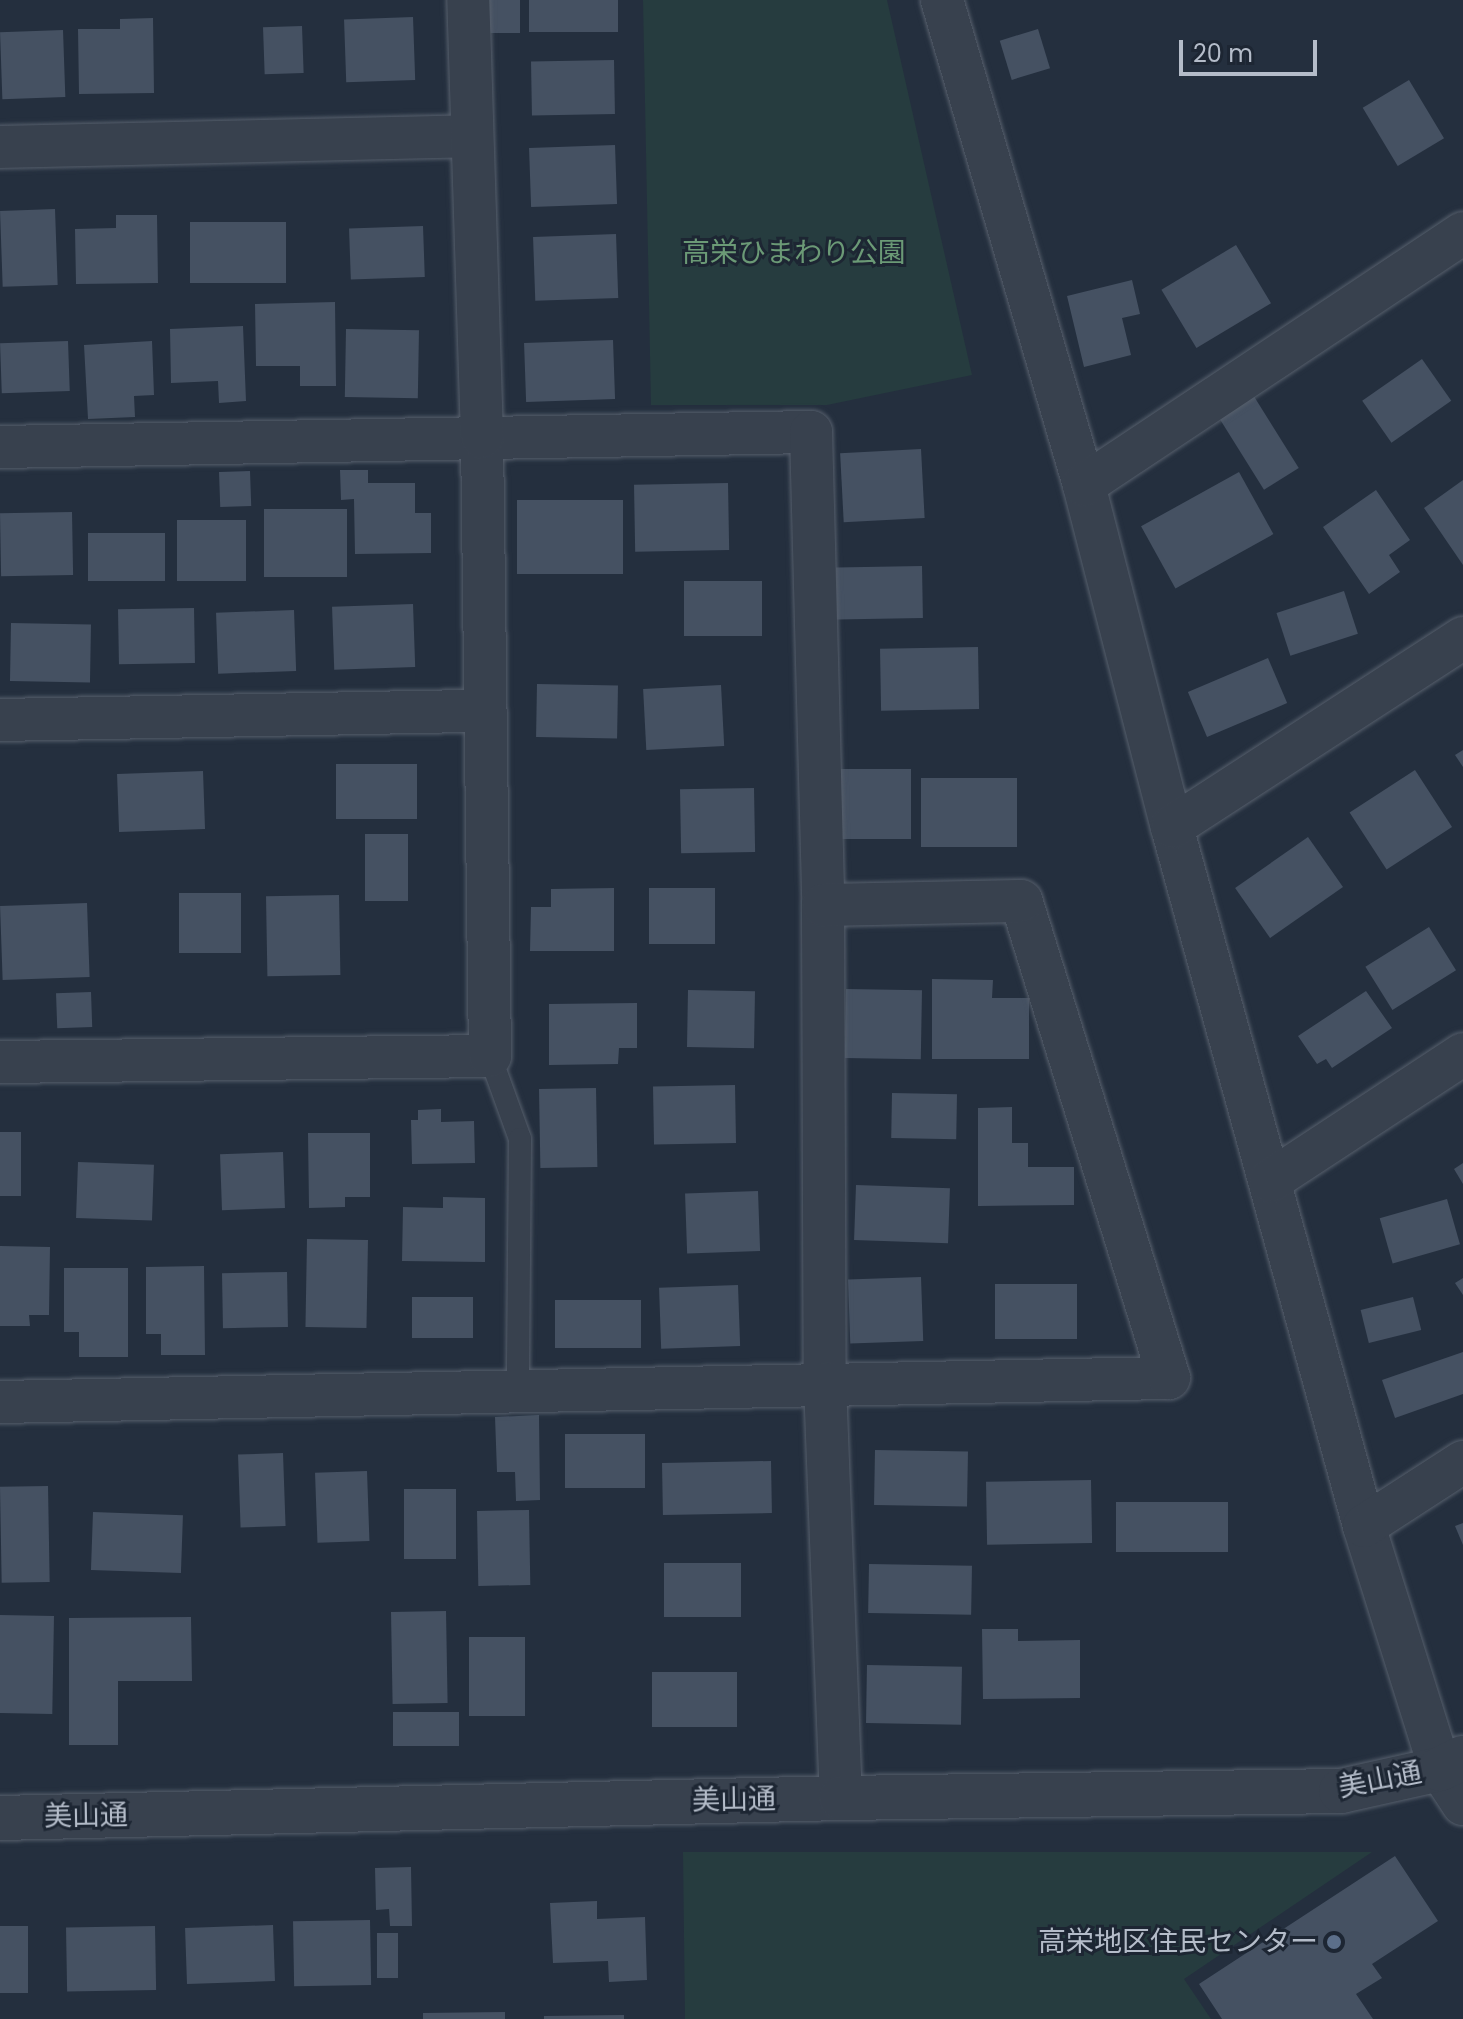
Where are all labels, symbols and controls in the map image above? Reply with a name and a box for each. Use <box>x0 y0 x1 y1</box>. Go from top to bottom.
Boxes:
scale bar <box>1183 24 1321 74</box>
text: 20 m <box>1193 37 1253 70</box>
park label: 高栄ひまわり公園 <box>682 236 906 270</box>
street label: 美山通 <box>1336 1755 1424 1805</box>
street label: 美山通 <box>692 1782 776 1818</box>
street label: 美山通 <box>44 1798 128 1834</box>
place label: 高栄地区住民センター <box>1038 1925 1318 1959</box>
marker: 高栄地区住民センター <box>1325 1933 1343 1951</box>

